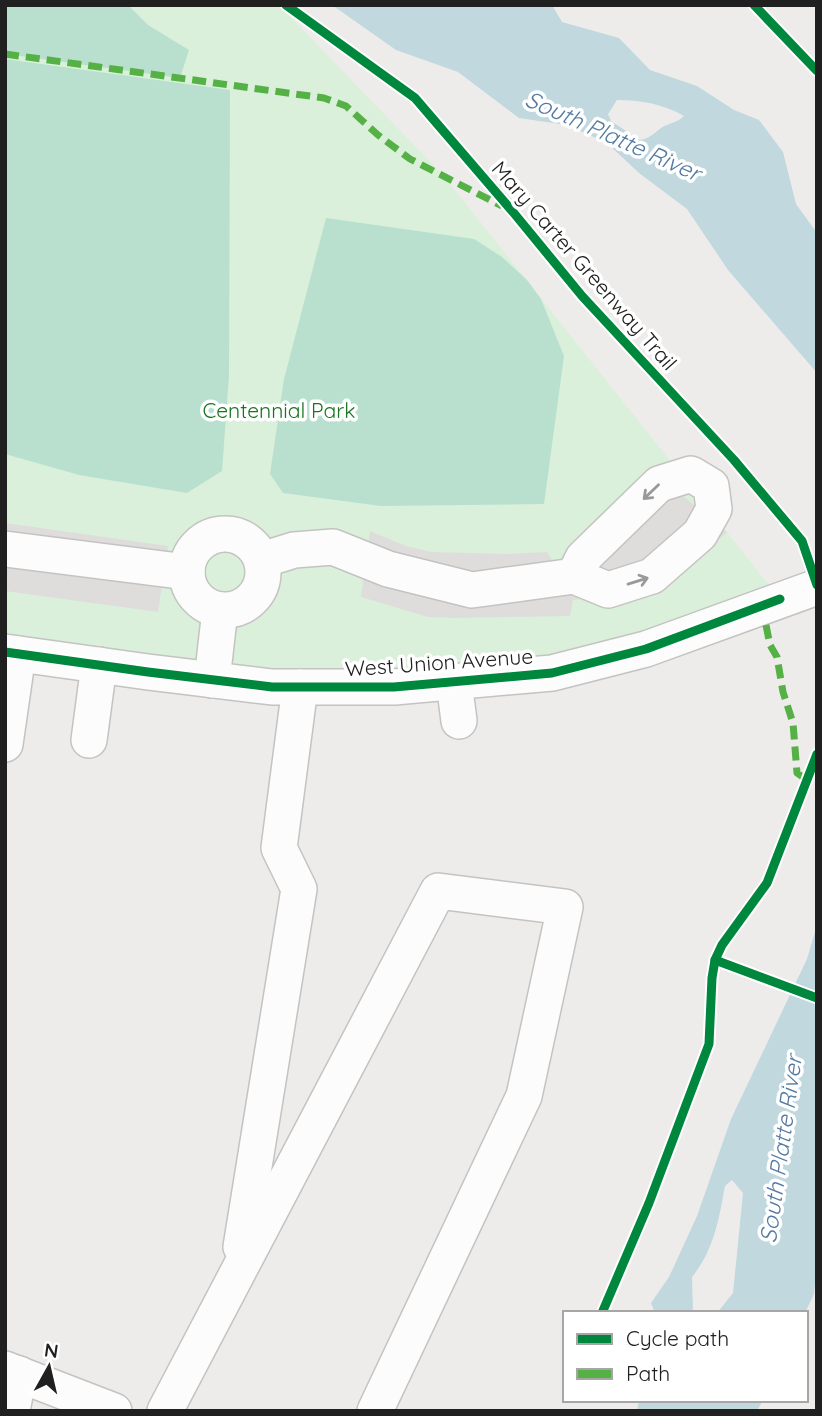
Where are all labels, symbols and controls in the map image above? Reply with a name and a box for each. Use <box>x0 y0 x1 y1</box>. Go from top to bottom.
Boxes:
water label: South Platte River <box>521 84 708 188</box>
street label: Mary Carter Greenway Trail <box>487 155 683 375</box>
park label: Centennial Park <box>202 397 356 423</box>
one-way arrow <box>643 484 660 501</box>
one-way arrow <box>626 573 648 586</box>
street label: West Union Avenue <box>344 642 534 682</box>
water label: South Platte River <box>753 1050 808 1245</box>
legend <box>563 1311 808 1402</box>
text: Cycle path <box>626 1325 729 1351</box>
north arrow <box>14 1332 84 1402</box>
text: N <box>43 1337 60 1363</box>
text: Path <box>626 1360 670 1386</box>

